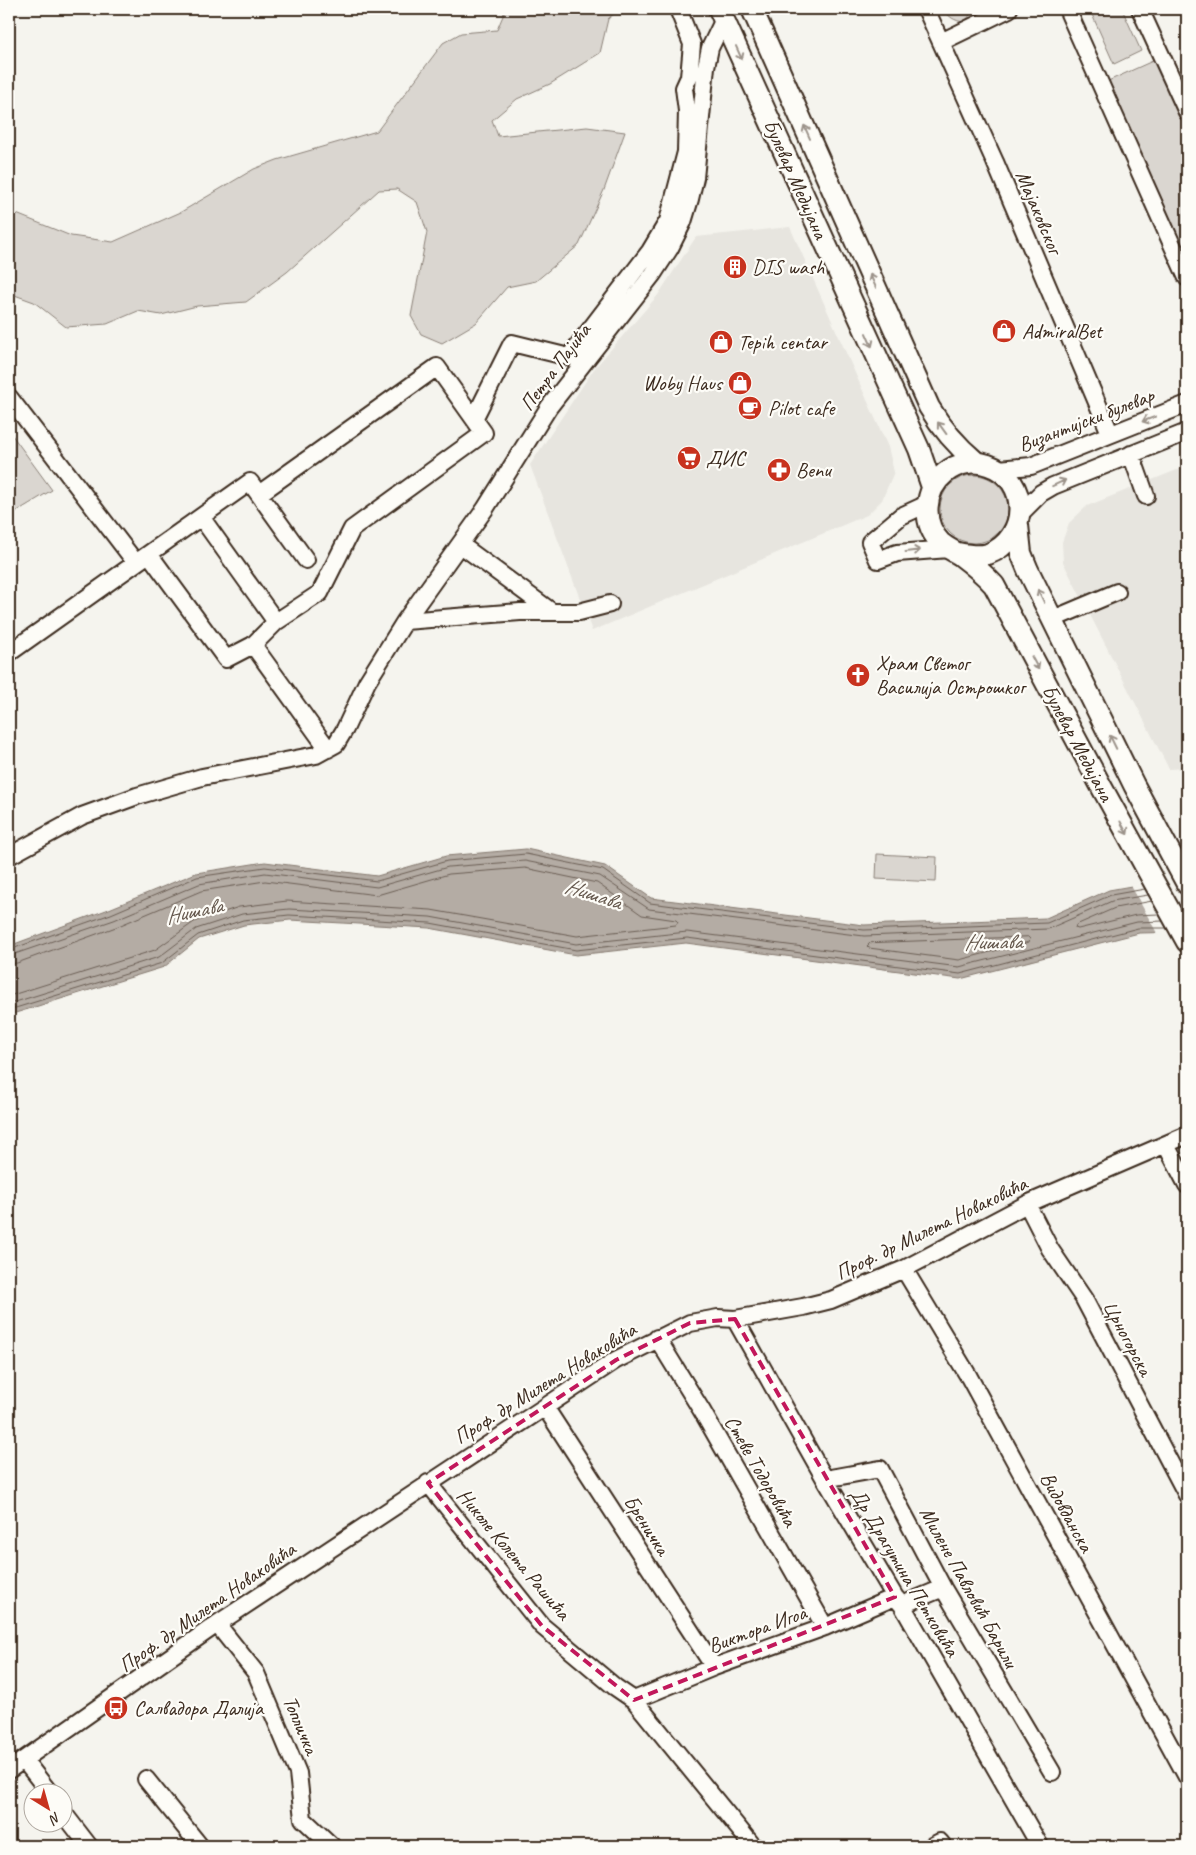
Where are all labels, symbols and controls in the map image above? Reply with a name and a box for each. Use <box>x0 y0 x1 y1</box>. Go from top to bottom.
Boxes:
one-way arrow <box>735 45 745 60</box>
street label: Булевар Медијана <box>758 115 835 244</box>
one-way arrow <box>801 125 811 140</box>
street label: Мајаковског <box>1010 166 1069 260</box>
building icon: DIS wash <box>722 254 748 280</box>
place label: DIS wash <box>752 254 825 280</box>
one-way arrow <box>868 274 878 289</box>
street label: Петра Пајића <box>514 317 597 416</box>
shop icon: AdmiralBet <box>991 318 1017 344</box>
place label: AdmiralBet <box>1022 318 1104 344</box>
shop icon: Tepih centar <box>708 329 734 355</box>
place label: Tepih centar <box>738 329 828 355</box>
one-way arrow <box>865 332 875 347</box>
place label: Woby Haus <box>643 370 724 396</box>
shop icon: Woby Haus <box>727 370 753 396</box>
street label: Византијски булевар <box>1014 381 1160 459</box>
cafe icon: Pilot cafe <box>737 395 763 421</box>
place label: Pilot cafe <box>768 395 836 421</box>
one-way arrow <box>1142 415 1157 424</box>
one-way arrow <box>937 421 947 435</box>
supermarket icon: ДИС <box>676 445 702 471</box>
place label: ДИС <box>706 445 747 471</box>
pharmacy icon: Benu <box>766 457 792 483</box>
place label: Benu <box>796 457 832 483</box>
one-way arrow <box>1051 478 1066 488</box>
one-way arrow <box>904 546 920 556</box>
one-way arrow <box>1036 589 1045 604</box>
place label: Храм Светог Василија Острошког <box>876 650 1028 700</box>
one-way arrow <box>1031 655 1041 670</box>
church icon: Храм Светог Василија Острошког <box>845 662 871 688</box>
street label: Булевар Медијана <box>1036 680 1120 807</box>
one-way arrow <box>1108 734 1118 749</box>
one-way arrow <box>1120 821 1130 835</box>
water label: Нишава <box>561 872 628 917</box>
water label: Нишава <box>163 891 228 931</box>
water label: Нишава <box>964 927 1025 957</box>
street label: Проф. др Милета Новаковића <box>831 1169 1033 1286</box>
street label: Црногорска <box>1097 1296 1160 1382</box>
street label: Проф. др Милета Новаковића <box>449 1315 643 1450</box>
street label: Стеве Тодоровића <box>719 1411 804 1533</box>
street label: Видовданска <box>1034 1467 1100 1558</box>
street label: Николе Колета Рашића <box>451 1483 578 1626</box>
street label: Др Драгутина Петковића <box>844 1483 967 1663</box>
street label: Бреничка <box>618 1490 677 1562</box>
street label: Милене Павловић Барили <box>914 1502 1025 1674</box>
street label: Проф. др Милета Новаковића <box>113 1535 302 1678</box>
street label: Виктора Игоа <box>704 1599 811 1659</box>
street label: Топличка <box>277 1692 326 1760</box>
bus stop icon: Салвадора Далија <box>103 1695 129 1721</box>
place label: Салвадора Далија <box>134 1695 265 1721</box>
north arrow <box>22 1782 72 1832</box>
text: N <box>45 1809 64 1829</box>

